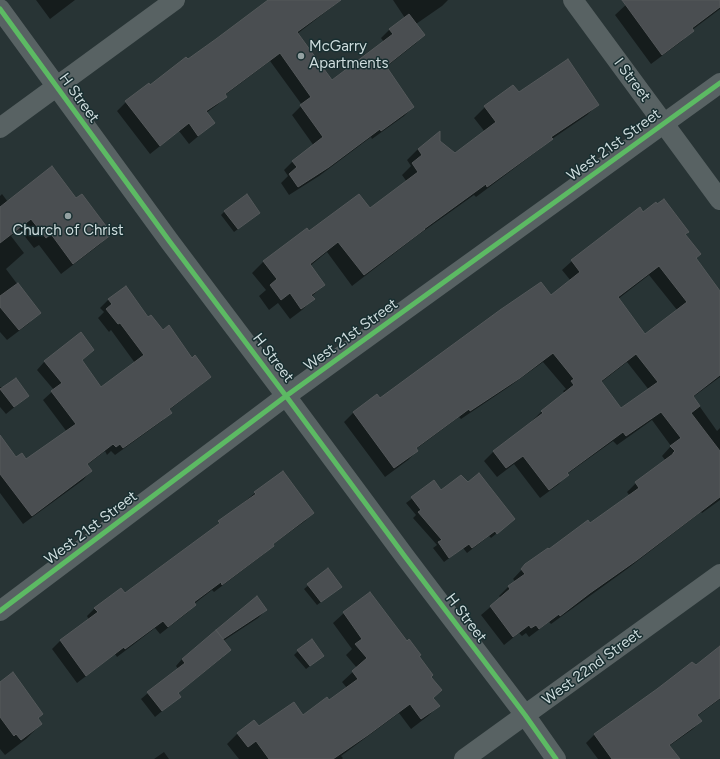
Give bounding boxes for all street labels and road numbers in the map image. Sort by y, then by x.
street label: I Street [610,55,654,105]
street label: H Street [55,70,103,126]
street label: West 21st Street [564,105,664,185]
street label: West 21st Street [301,295,401,375]
street label: H Street [249,330,297,386]
street label: West 21st Street [41,487,141,569]
street label: H Street [442,590,490,646]
street label: West 22nd Street [539,625,645,709]

